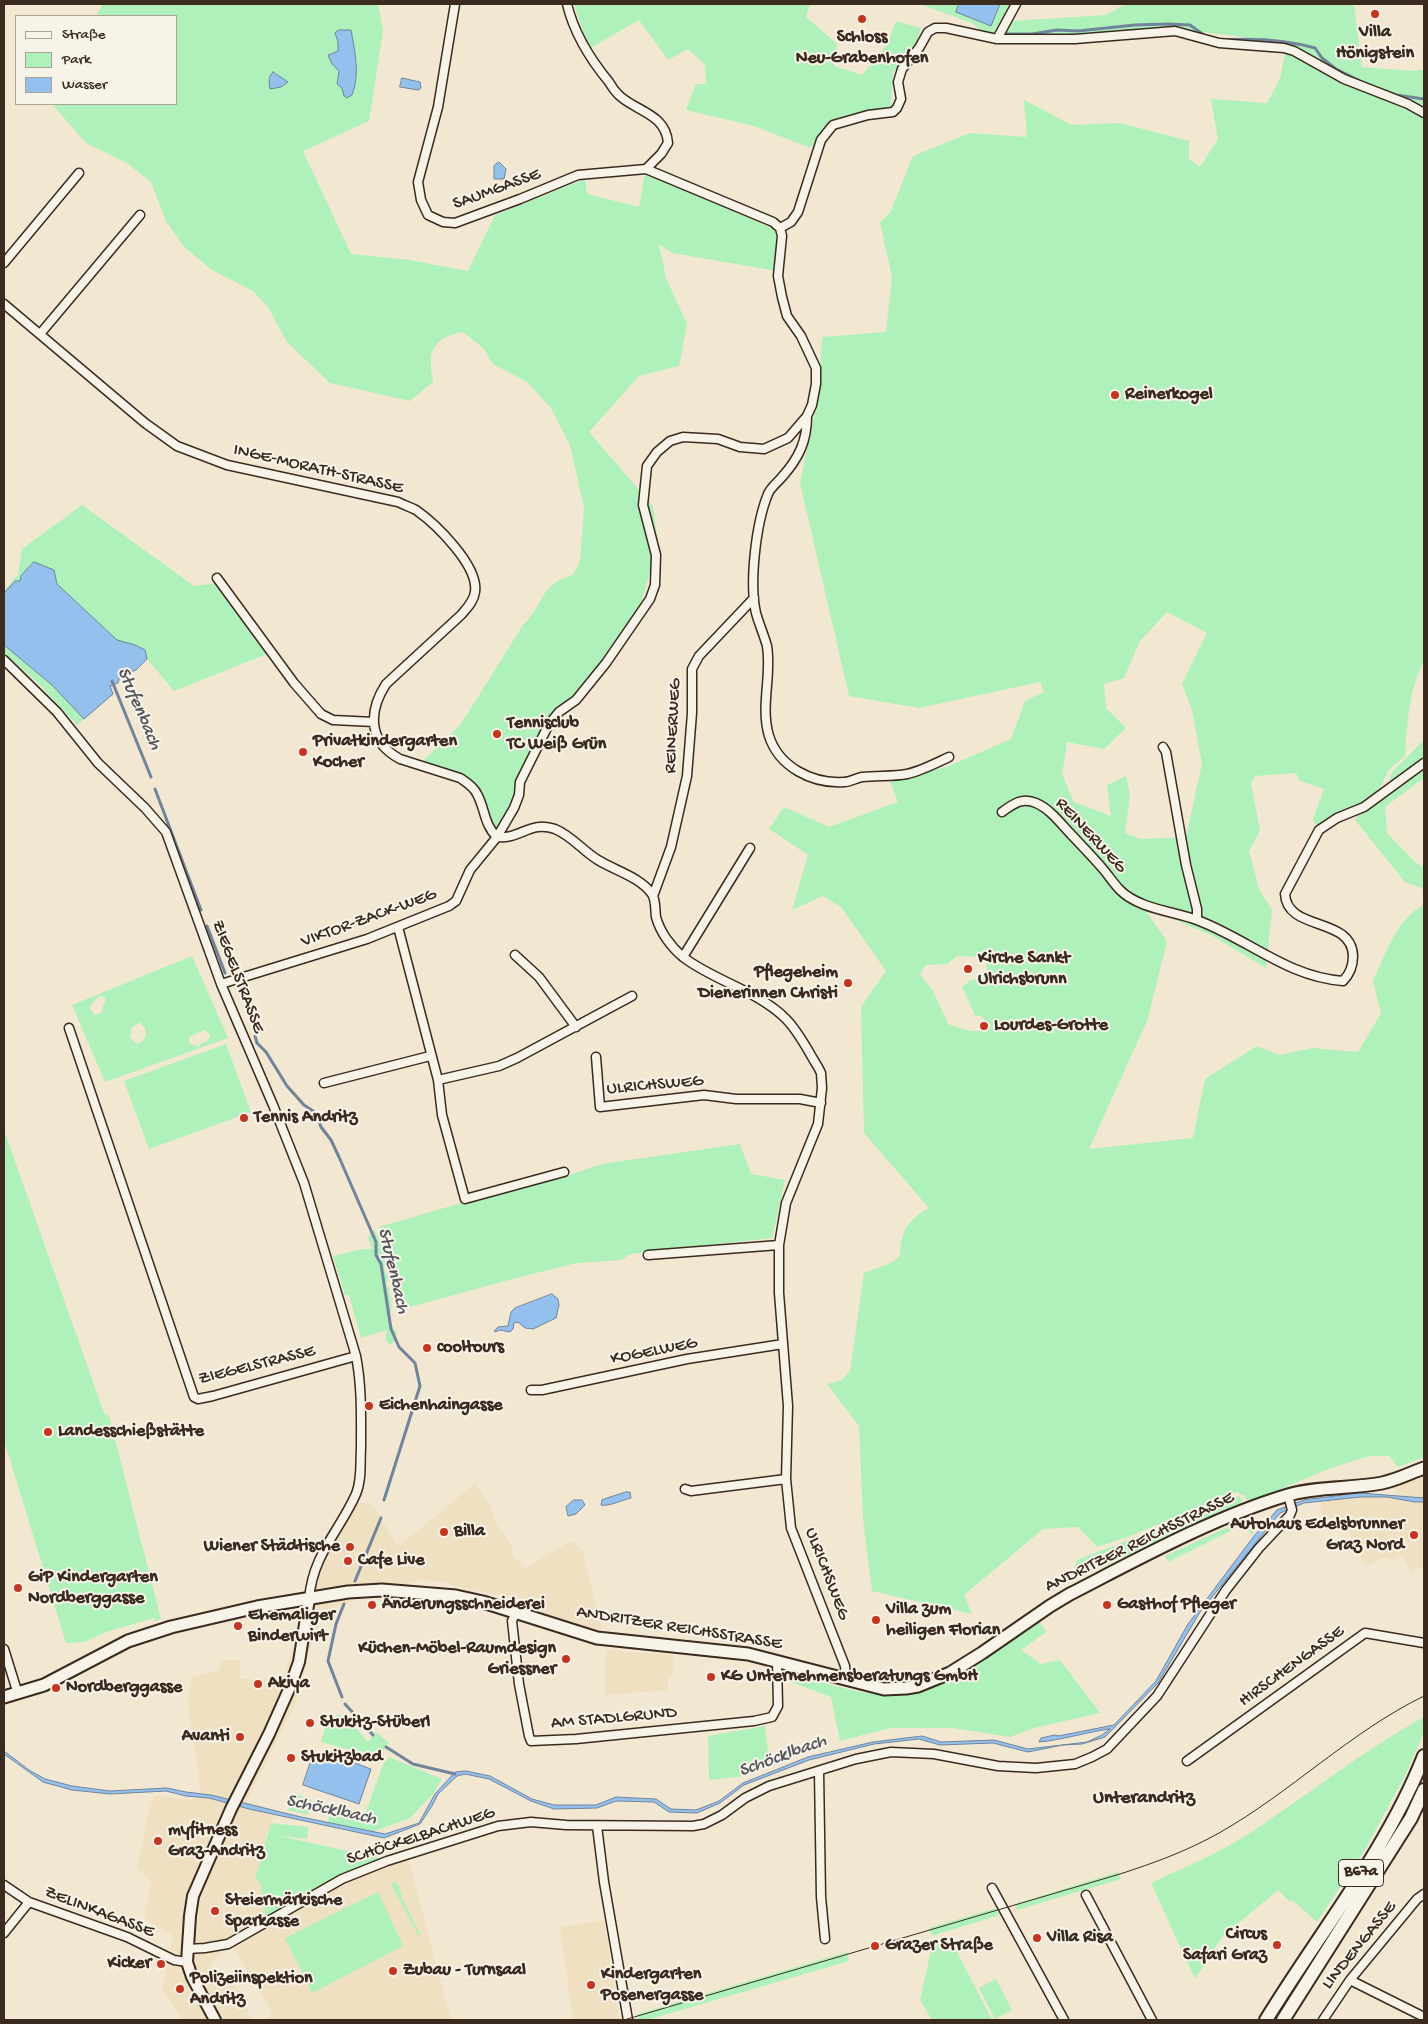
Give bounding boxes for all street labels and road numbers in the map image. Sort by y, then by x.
street label: SAUMGASSE [450,164,544,216]
street label: INGE-MORATH-STRASSE [231,440,405,500]
street label: REINERWEG [661,678,687,774]
street label: REINERWEG [1050,794,1130,878]
street label: VIKTOR-ZACK-WEG [298,884,440,954]
street label: ZIEGELSTRASSE [205,917,269,1037]
street label: ULRICHSWEG [606,1071,704,1101]
street label: KOGELWEG [609,1333,699,1371]
street label: ZIEGELSTRASSE [196,1341,318,1391]
street label: ANDRITZER REICHSSTRASSE [1042,1488,1238,1598]
street label: ULRICHSWEG [799,1525,853,1623]
street label: ANDRITZER REICHSSTRASSE [575,1602,783,1656]
street label: HIRSCHENGASSE [1235,1621,1349,1713]
street label: AM STADLGRUND [550,1703,678,1735]
street label: SCHÖCKELBACHWEG [344,1803,498,1871]
road number: B67a [1338,1860,1384,1886]
street label: ZELINKAGASSE [41,1882,157,1944]
street label: LINDENGASSE [1318,1898,1402,1994]

